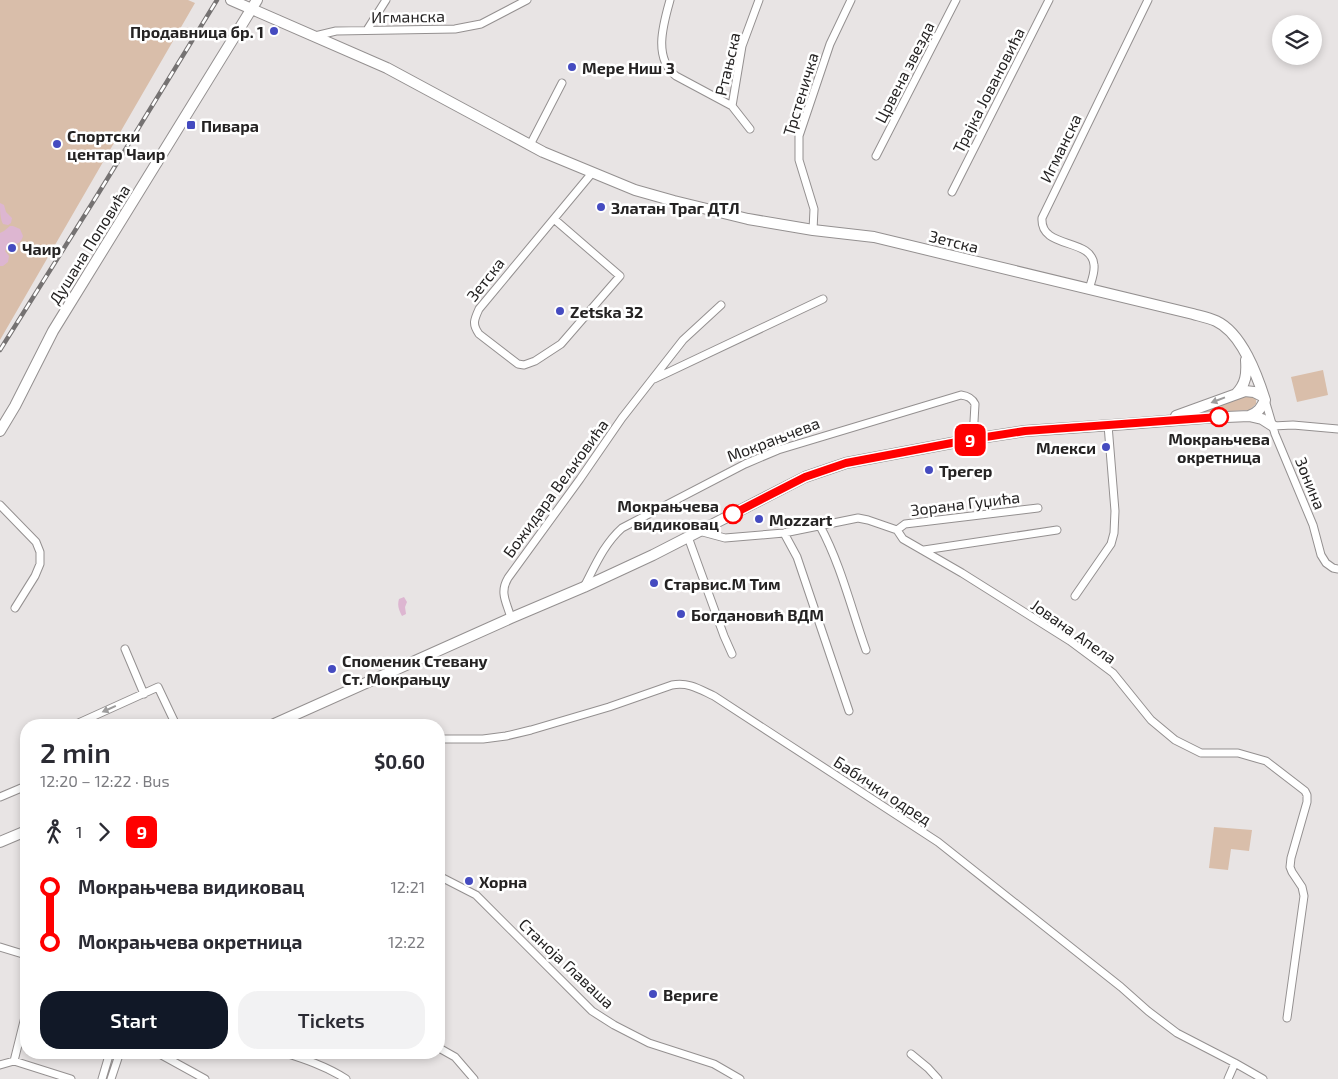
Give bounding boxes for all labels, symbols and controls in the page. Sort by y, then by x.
street label: Игманска [371,6,445,26]
map controls [1272,15,1322,65]
button: layers [1272,15,1322,65]
street label: Црвена звезда [870,18,938,126]
place label: Продавница бр. 1 [130,22,264,41]
street label: Трајка Јовановића [948,24,1029,156]
marker: Продавница бр. 1 [268,25,280,37]
street label: Ртањска [711,31,743,97]
street label: Трстеничка [778,50,822,138]
place label: Мере Ниш 3 [582,58,675,77]
marker: Мере Ниш 3 [566,61,578,73]
street label: Игманска [1035,111,1085,185]
place label: Пивара [201,116,259,135]
marker: Пивара [185,119,197,131]
place label: Спортски центар Чаир [67,126,165,163]
marker: Спортски центар Чаир [51,138,63,150]
street label: Душана Поповића [45,181,134,308]
place label: Златан Траг ДТЛ [611,198,740,217]
marker: Златан Траг ДТЛ [595,201,607,213]
street label: Зетска [927,226,981,256]
place label: Чаир [22,239,61,258]
marker: Чаир [6,242,18,254]
street label: Зетска [462,253,508,305]
place label: Zetska 32 [570,302,643,321]
marker: Zetska 32 [554,305,566,317]
one-way arrow [1210,396,1225,404]
marker: Мокрањчева окретница [1209,407,1229,427]
street label: Мокрањчева [724,413,822,465]
street label: Божидара Вељковића [498,415,612,561]
line badge: 9 [954,424,986,456]
text: 9 [965,429,975,451]
place label: Мокрањчева окретница [1168,429,1270,466]
place label: Млекси [1036,438,1096,457]
marker: Млекси [1100,441,1112,453]
street label: Зонина [1292,454,1330,512]
place label: Трегер [939,461,992,480]
marker: Трегер [923,464,935,476]
street label: Зорана Гуџића [909,487,1021,520]
place label: Мокрањчева видиковац [617,496,719,533]
marker: Мокрањчева видиковац [723,504,743,524]
place label: Mozzart [769,510,833,529]
marker: Mozzart [753,513,765,525]
place label: Старвис.М Тим [664,574,780,593]
marker: Старвис.М Тим [648,577,660,589]
street label: Јована Апела [1028,595,1120,667]
place label: Богдановић ВДМ [691,605,824,624]
marker: Богдановић ВДМ [675,608,687,620]
place label: Споменик Стевану Ст. Мокрањцу [342,651,488,688]
marker: Споменик Стевану Ст. Мокрањцу [326,663,338,675]
one-way arrow [102,706,116,714]
text: 2 min [40,735,111,769]
text: $0.60 [374,750,425,773]
street label: Бабички одред [831,751,935,829]
text: 12:20 – 12:22 · Bus [40,771,170,790]
icon: walk [40,818,68,846]
icon: forward [90,818,118,846]
text: 9 [136,821,147,843]
text: 1 [76,822,82,841]
place label: Хорна [479,872,527,891]
text: Мокрањчева видиковац [78,875,304,898]
marker: Хорна [463,875,475,887]
text: 12:21 [391,877,425,896]
street label: Станоја Главаша [515,914,618,1013]
text: Мокрањчева окретница [78,930,302,953]
text: 12:22 [388,932,425,951]
place label: Вериге [663,985,718,1004]
marker: Вериге [647,988,659,1000]
button: Start [40,991,228,1049]
button: Tickets [238,991,425,1049]

